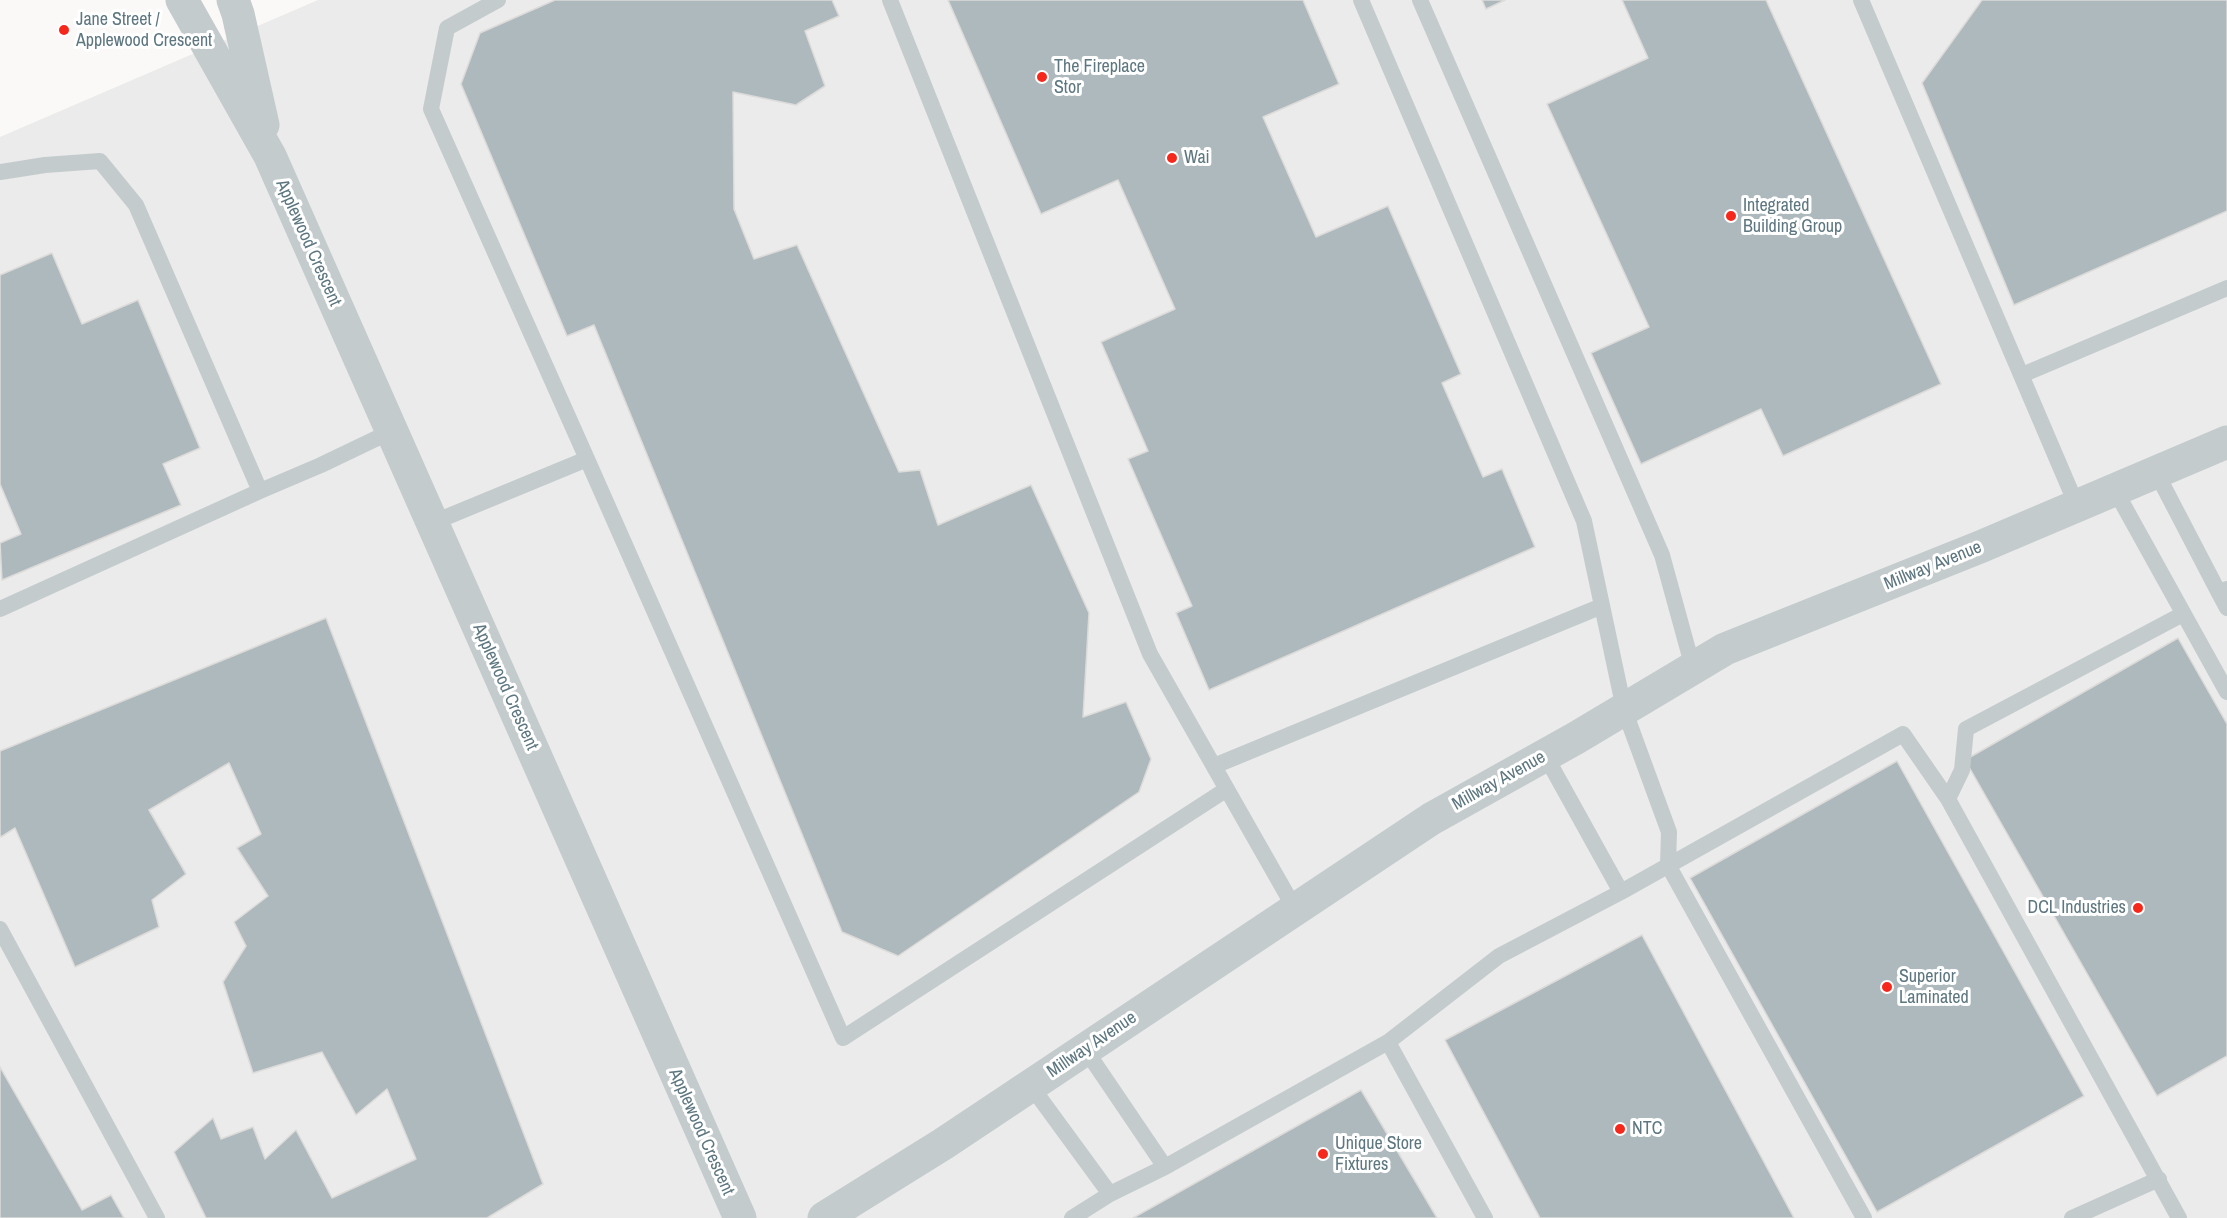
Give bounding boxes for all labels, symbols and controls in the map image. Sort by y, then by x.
place label: Jane Street / Applewood Crescent [76,9,212,52]
marker: Jane Street / Applewood Crescent [57,23,71,37]
place label: The Fireplace Stor [1054,56,1145,98]
marker: The Fireplace Stor [1035,70,1049,84]
place label: Wai [1184,147,1210,169]
marker: Wai [1165,151,1179,165]
street label: Applewood Crescent [270,176,346,310]
place label: Integrated Building Group [1743,195,1842,238]
marker: Integrated Building Group [1724,209,1738,223]
street label: Millway Avenue [1881,537,1985,595]
street label: Applewood Crescent [467,620,543,754]
street label: Millway Avenue [1449,747,1549,815]
place label: DCL Industries [2028,897,2126,919]
marker: DCL Industries [2131,901,2145,915]
place label: Superior Laminated [1899,966,1969,1008]
marker: Superior Laminated [1880,980,1894,994]
street label: Millway Avenue [1043,1007,1141,1083]
street label: Applewood Crescent [663,1065,739,1199]
place label: NTC [1632,1118,1662,1140]
marker: NTC [1613,1122,1627,1136]
place label: Unique Store Fixtures [1335,1133,1422,1176]
marker: Unique Store Fixtures [1316,1147,1330,1161]

